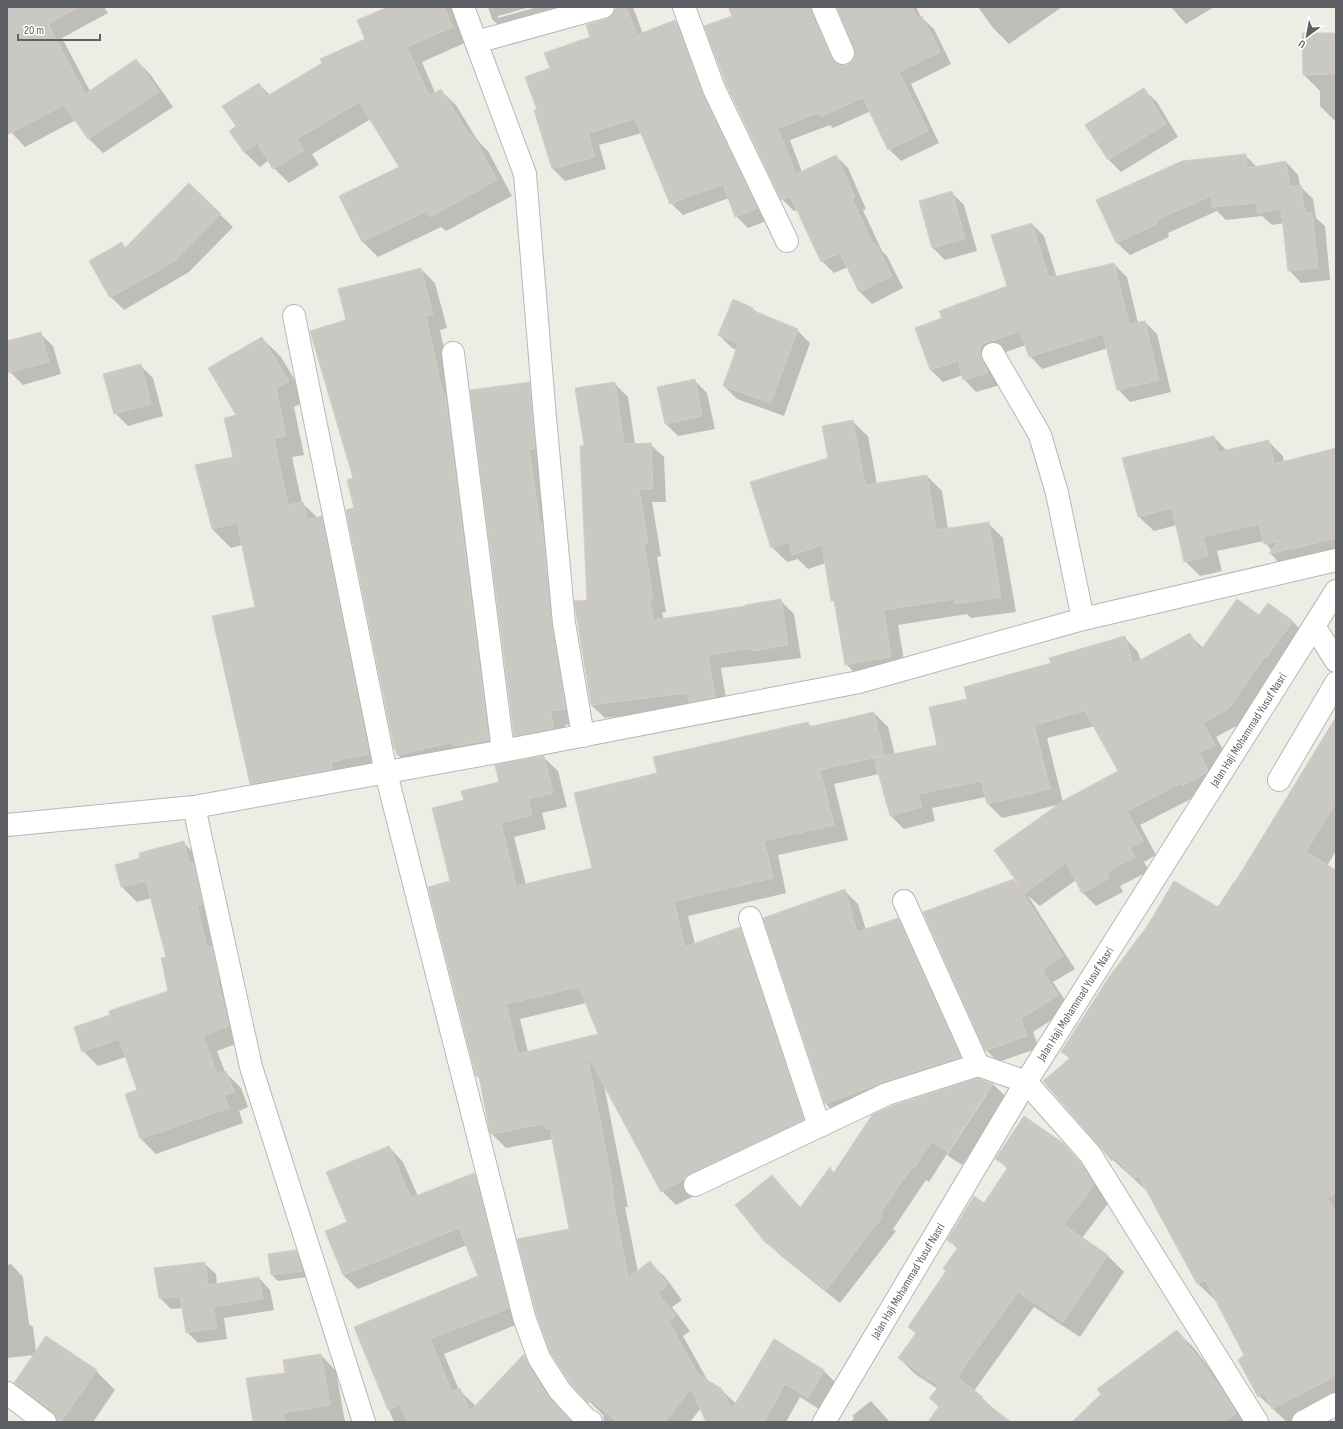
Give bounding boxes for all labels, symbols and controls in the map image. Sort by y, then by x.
scale bar [18,16,100,42]
north arrow [1287,16,1327,56]
text: 20 m [24,23,44,38]
text: U [1296,37,1308,51]
street label: Jalan Haji Mohammad Yusuf Nasri [1206,670,1290,790]
street label: Jalan Haji Mohammad Yusuf Nasri [1033,944,1117,1064]
street label: Jalan Haji Mohammad Yusuf Nasri [867,1220,948,1342]

